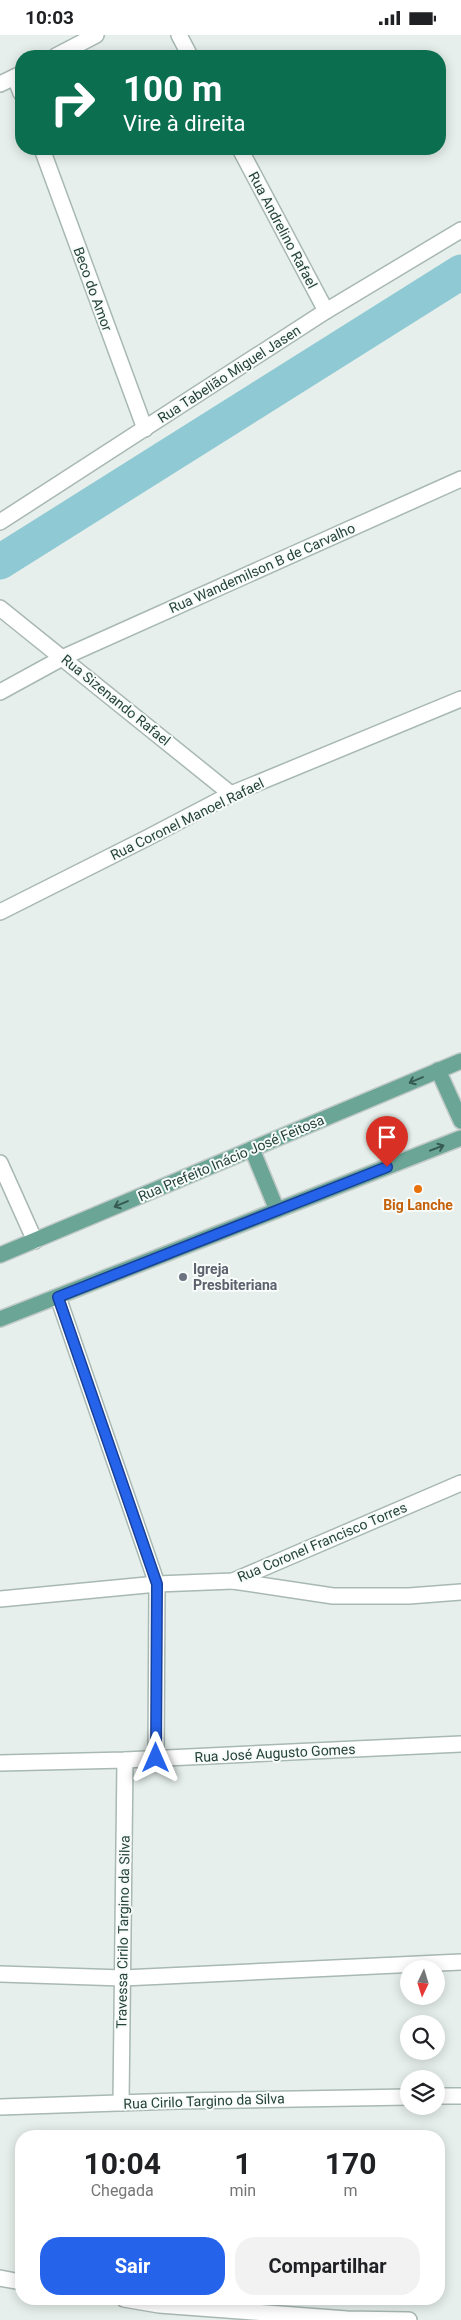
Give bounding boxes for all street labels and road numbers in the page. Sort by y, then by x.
street label: Rua Andrelino Rafael [245,169,321,291]
street label: Beco do Amor [70,245,116,334]
street label: Rua Tabelião Miguel Jasen [155,322,303,426]
street label: Rua Wandemilson B de Carvalho [167,520,357,616]
street label: Rua Sizenando Rafael [58,651,174,749]
street label: Rua Coronel Manoel Rafael [108,775,266,863]
street label: Rua Prefeito Inácio José Feitosa [136,1111,326,1205]
street label: Rua Coronel Francisco Torres [235,1499,409,1585]
street label: Rua José Augusto Gomes [194,1741,356,1765]
street label: Travessa Cirilo Targino da Silva [113,1835,133,2029]
street label: Rua Cirilo Targino da Silva [123,2090,285,2112]

